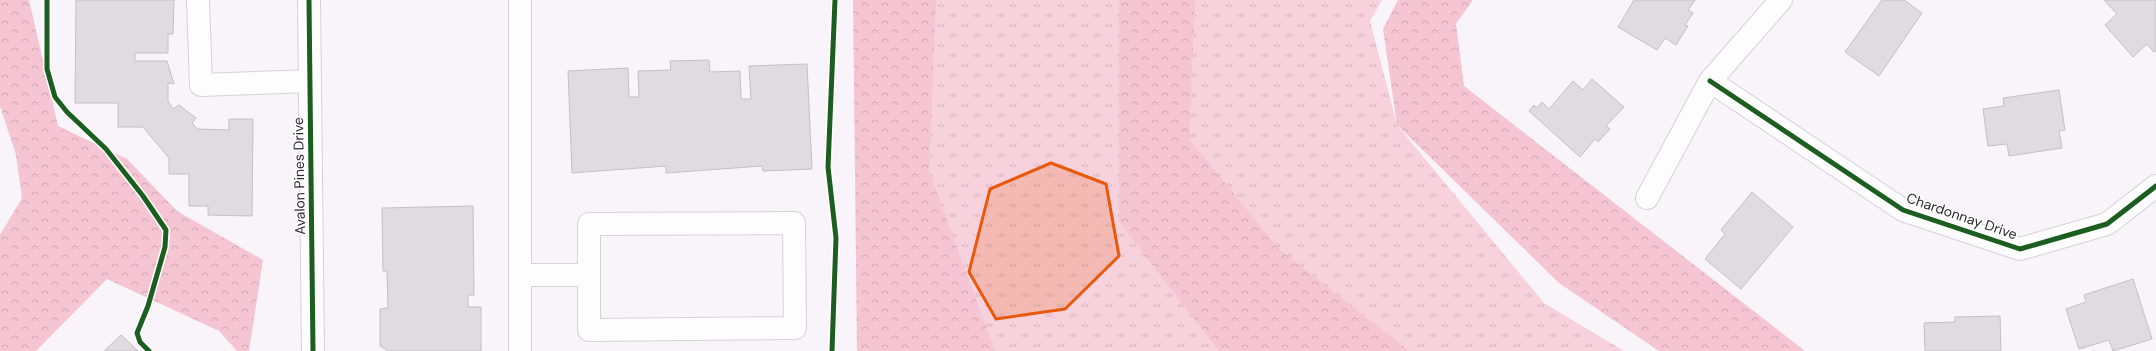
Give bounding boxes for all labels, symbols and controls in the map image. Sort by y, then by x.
street label: Avalon Pines Drive [289,117,309,235]
street label: Chardonnay Drive [1904,189,2020,243]

